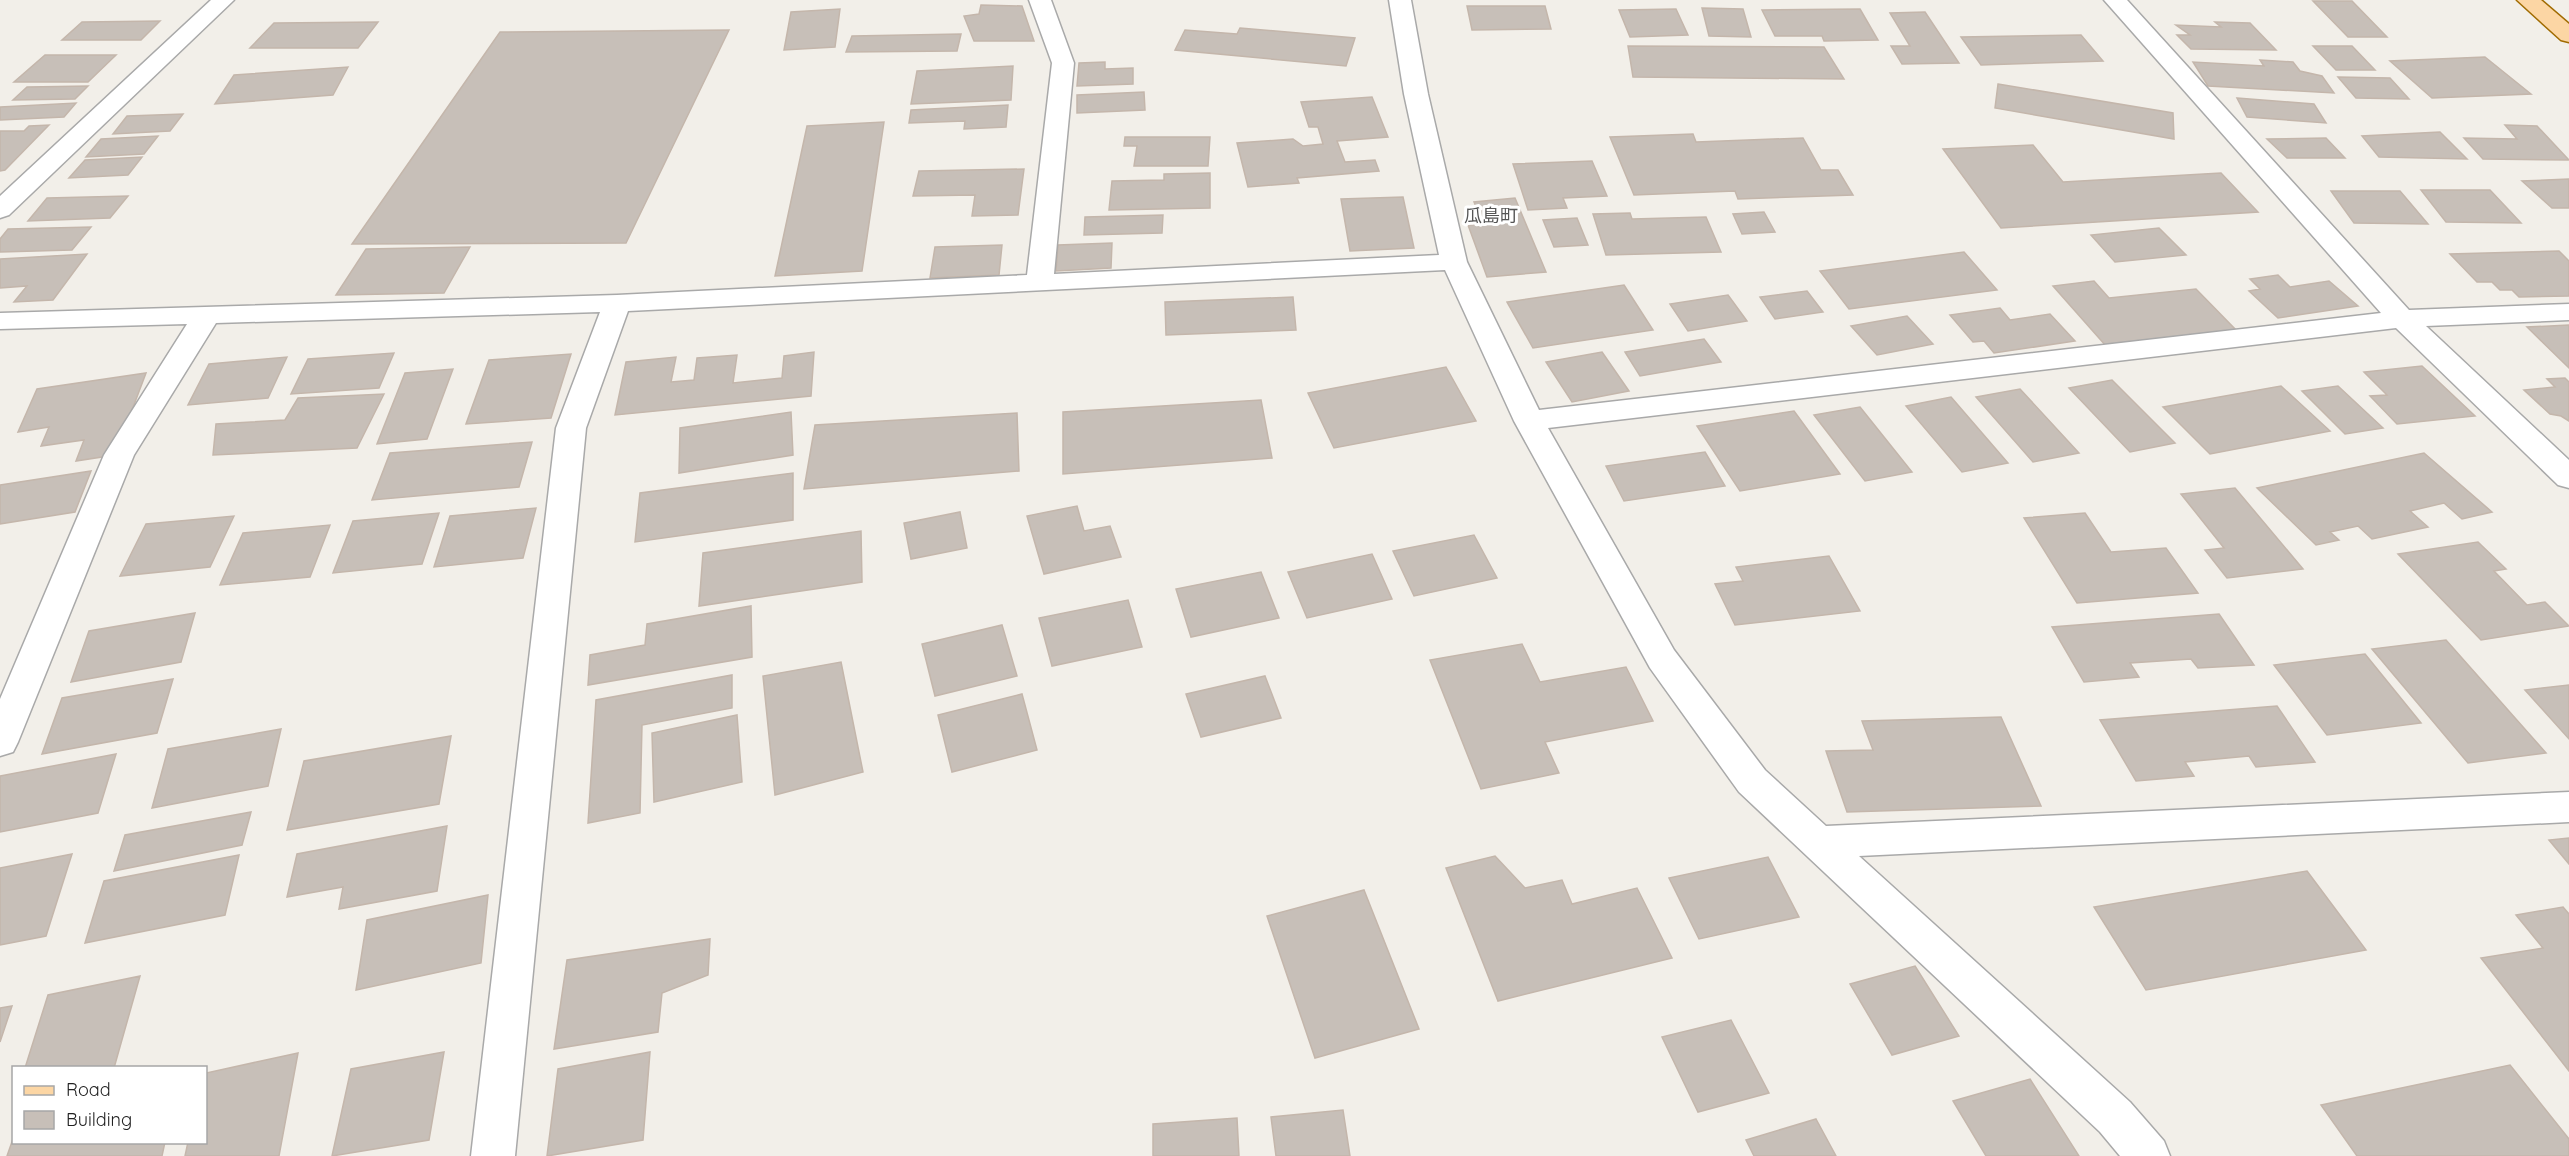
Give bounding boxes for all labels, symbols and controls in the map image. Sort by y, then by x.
district label: 瓜島町 [1464,204,1518,227]
legend [12,1066,207,1144]
text: Road [66,1078,111,1101]
text: Building [66,1108,132,1131]

